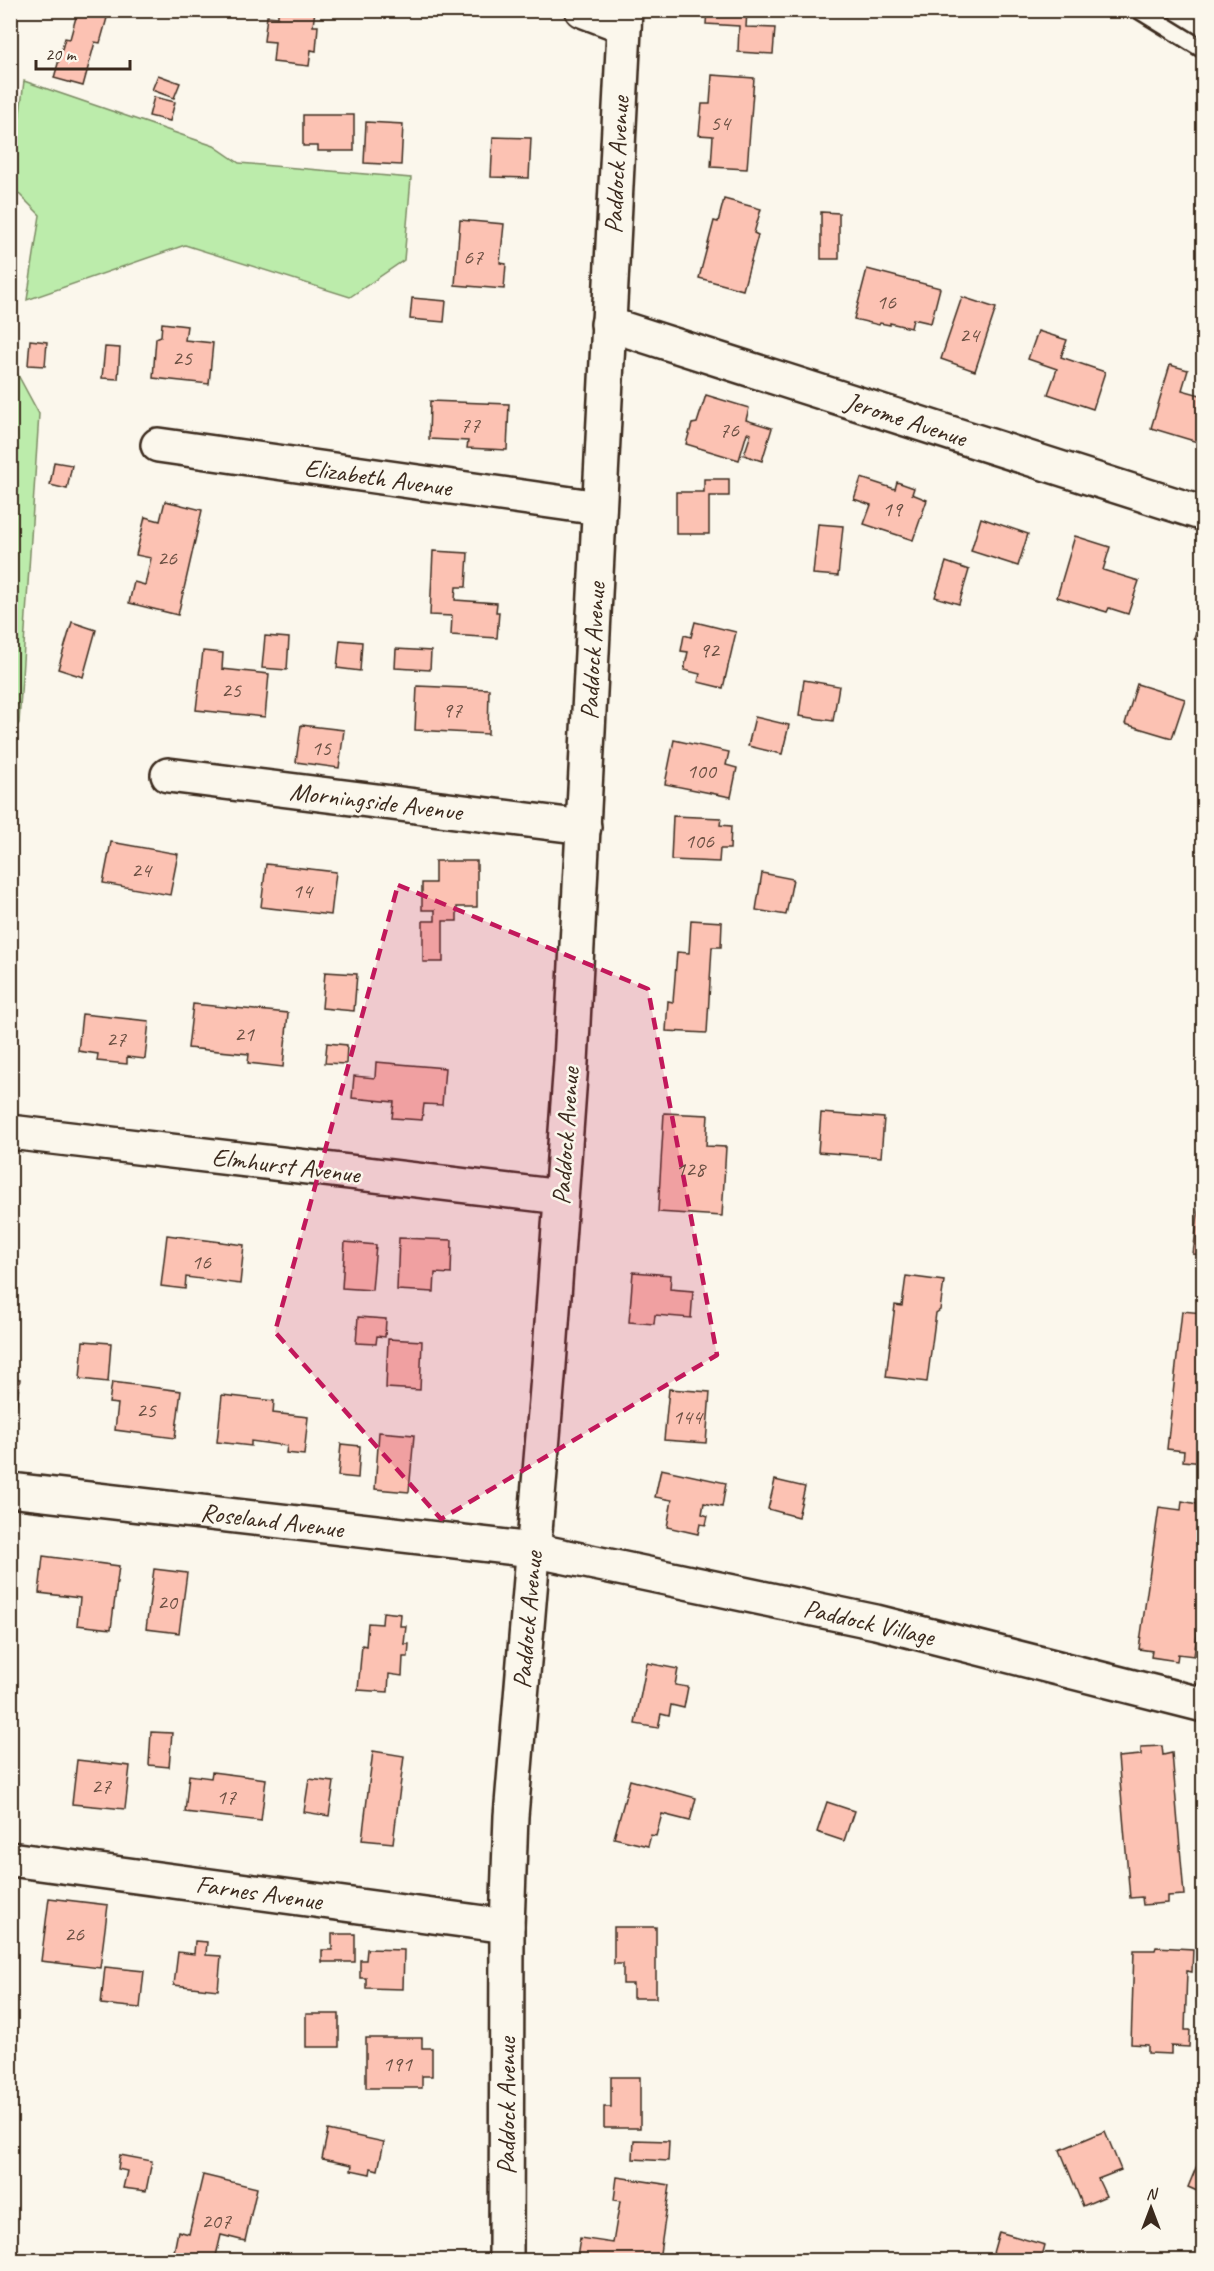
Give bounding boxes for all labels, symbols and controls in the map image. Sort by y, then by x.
scale bar [36,33,130,71]
text: 20 m [45,43,78,65]
street label: Paddock Avenue [596,94,637,234]
house number: 54 [710,109,732,137]
house number: 67 [463,243,484,271]
house number: 16 [876,288,897,316]
house number: 24 [959,321,981,349]
house number: 25 [172,344,193,372]
street label: Jerome Avenue [839,384,972,455]
house number: 77 [460,411,481,439]
house number: 76 [719,416,740,444]
street label: Elizabeth Avenue [302,451,455,504]
house number: 19 [882,495,904,523]
house number: 26 [157,544,178,572]
street label: Paddock Avenue [572,580,613,720]
house number: 92 [699,636,721,664]
house number: 25 [221,676,242,704]
house number: 97 [442,696,463,724]
house number: 15 [311,734,332,762]
house number: 100 [686,757,718,785]
street label: Morningside Avenue [288,775,466,829]
house number: 106 [684,827,715,855]
house number: 24 [131,856,153,884]
house number: 14 [292,877,314,905]
house number: 21 [234,1020,255,1048]
house number: 27 [106,1025,127,1053]
street label: Paddock Avenue [544,1065,587,1206]
street label: Elmhurst Avenue [210,1140,363,1191]
house number: 128 [675,1155,707,1183]
house number: 16 [191,1248,212,1276]
house number: 25 [136,1396,157,1424]
house number: 144 [672,1403,704,1431]
street label: Roseland Avenue [199,1495,347,1546]
street label: Paddock Avenue [505,1549,550,1690]
house number: 20 [157,1588,179,1616]
street label: Paddock Village [800,1591,939,1654]
house number: 27 [91,1772,112,1800]
house number: 17 [216,1783,237,1811]
street label: Farnes Avenue [194,1867,326,1918]
house number: 26 [64,1920,85,1948]
street label: Paddock Avenue [490,2036,523,2175]
house number: 191 [382,2050,413,2078]
north arrow [1121,2178,1181,2238]
text: N [1146,2184,1159,2204]
house number: 207 [201,2207,232,2235]

